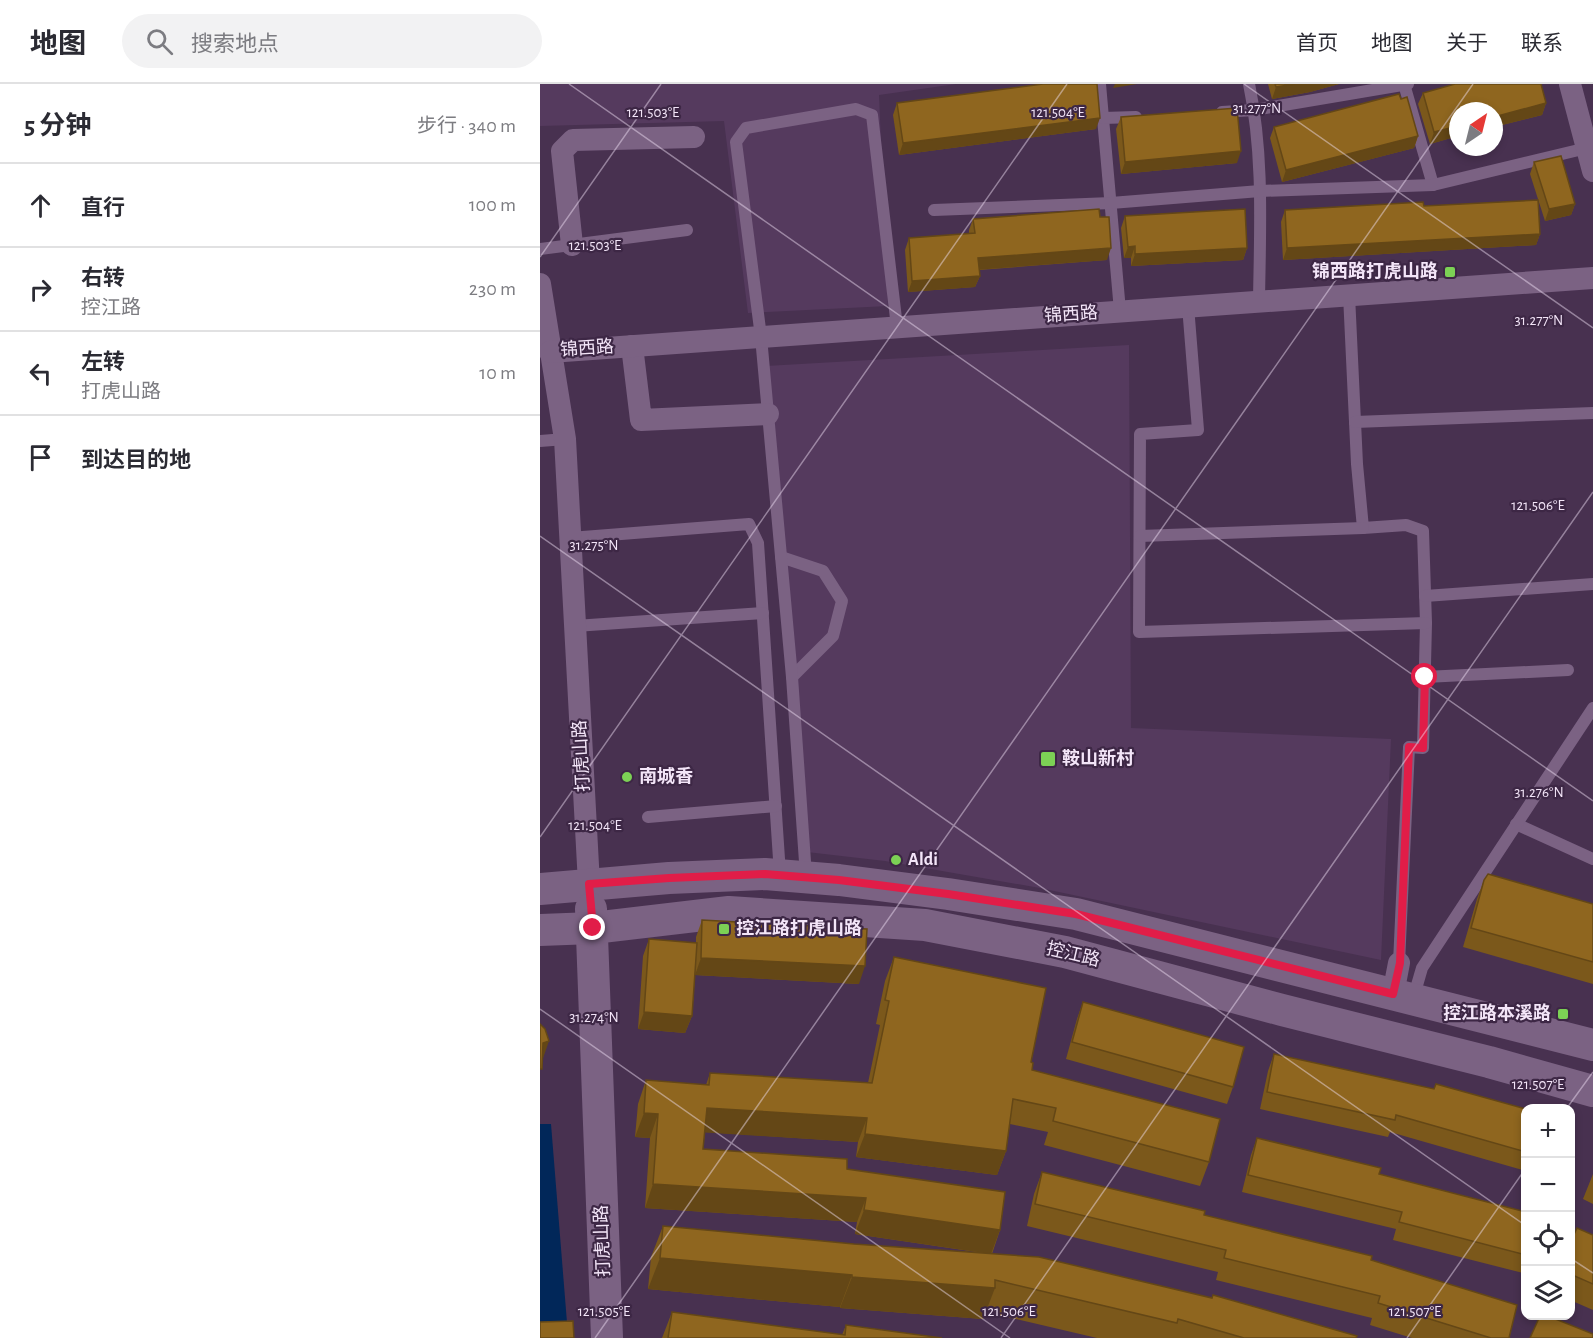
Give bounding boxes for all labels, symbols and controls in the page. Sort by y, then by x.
search box [122,14,542,68]
icon: search [143,25,176,58]
text: 地图 [30,31,86,59]
text: 搜索地点 [191,33,279,55]
text: 首页 [1296,33,1338,54]
text: 地图 [1371,33,1413,54]
text: 关于 [1446,33,1488,54]
text: 联系 [1521,33,1563,54]
text: 31.277°N [1233,101,1281,116]
north arrow [1449,102,1503,156]
text: 121.503°E [627,105,679,120]
text: 121.504°E [1031,105,1085,120]
text: 5 分钟 [24,113,91,139]
text: 步行 · 340 m [417,116,516,136]
icon: ahead [24,189,57,222]
text: 100 m [469,195,516,215]
text: 直行 [81,197,125,219]
text: 121.503°E [569,238,621,253]
place label: 锦西路打虎山路 [1312,261,1438,281]
marker: 锦西路打虎山路 [1443,265,1457,279]
text: 右转 [81,267,125,289]
icon: right [24,273,57,306]
text: 230 m [469,279,516,299]
text: 控江路 [81,298,141,318]
street label: 锦西路 [1043,302,1099,326]
text: 31.277°N [1515,313,1563,328]
street label: 锦西路 [559,336,615,360]
text: 左转 [81,351,125,373]
icon: left [24,357,57,390]
text: 10 m [479,363,516,383]
text: 打虎山路 [81,382,161,402]
icon: arrive [24,441,57,474]
text: 到达目的地 [81,449,191,471]
text: 121.506°E [1511,498,1565,513]
text: 31.275°N [570,538,618,553]
route start [1411,663,1437,689]
street label: 打虎山路 [569,720,593,793]
place label: 鞍山新村 [1062,748,1134,768]
marker: 鞍山新村 [1039,750,1057,768]
place label: 南城香 [639,766,693,786]
marker: 南城香 [620,770,634,784]
text: 31.276°N [1514,785,1564,800]
text: 121.504°E [568,818,622,833]
place label: Aldi [908,851,938,869]
marker: Aldi [889,853,903,867]
route end [579,914,605,940]
place label: 控江路打虎山路 [736,918,862,938]
marker: 控江路打虎山路 [717,922,731,936]
street label: 控江路 [1045,938,1102,970]
place label: 控江路本溪路 [1443,1003,1551,1023]
marker: 控江路本溪路 [1556,1007,1570,1021]
text: 31.274°N [569,1010,619,1025]
text: 121.507°E [1512,1077,1564,1092]
map controls [1521,1104,1575,1320]
button: + [1521,1104,1575,1158]
button: − [1521,1158,1575,1212]
street label: 打虎山路 [591,1205,613,1277]
button: locate [1521,1212,1575,1266]
button: layers [1521,1266,1575,1320]
text: 121.505°E [578,1304,630,1319]
text: 121.506°E [982,1304,1036,1319]
text: 121.507°E [1389,1304,1441,1319]

